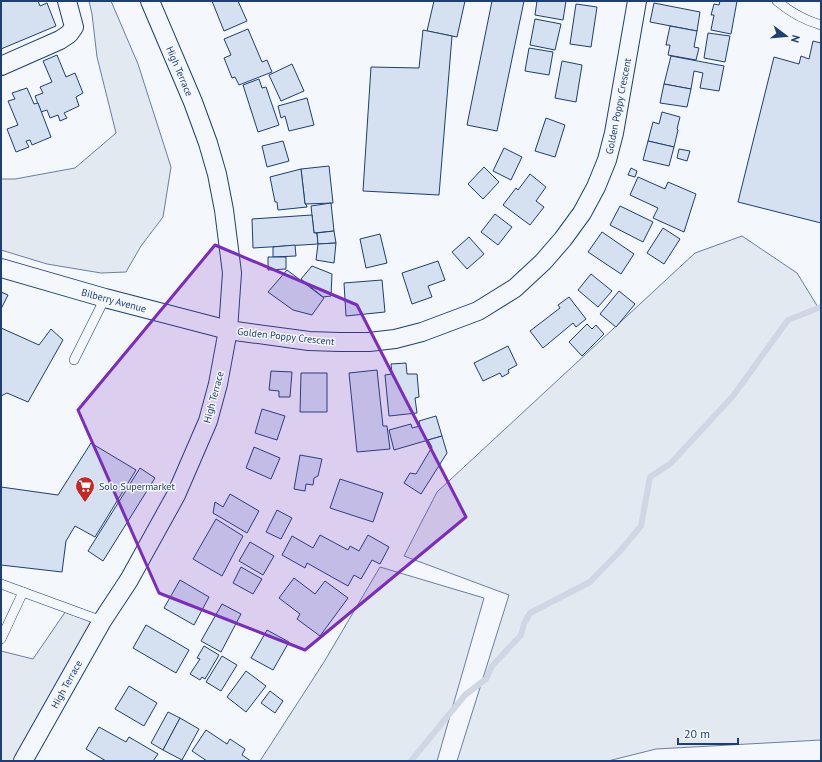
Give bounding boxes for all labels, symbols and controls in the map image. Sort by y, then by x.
north arrow [766,16,806,56]
text: N [788,33,803,44]
street label: High Terrace [163,44,196,98]
street label: Golden Poppy Crescent [603,56,634,155]
street label: Bilberry Avenue [80,286,148,315]
street label: Golden Poppy Crescent [237,325,336,348]
street label: High Terrace [200,370,227,424]
supermarket icon: Solo Supermarket [74,475,96,503]
place label: Solo Supermarket [99,480,175,493]
street label: High Terrace [48,658,85,711]
scale bar [678,720,738,746]
text: 20 m [684,726,710,741]

